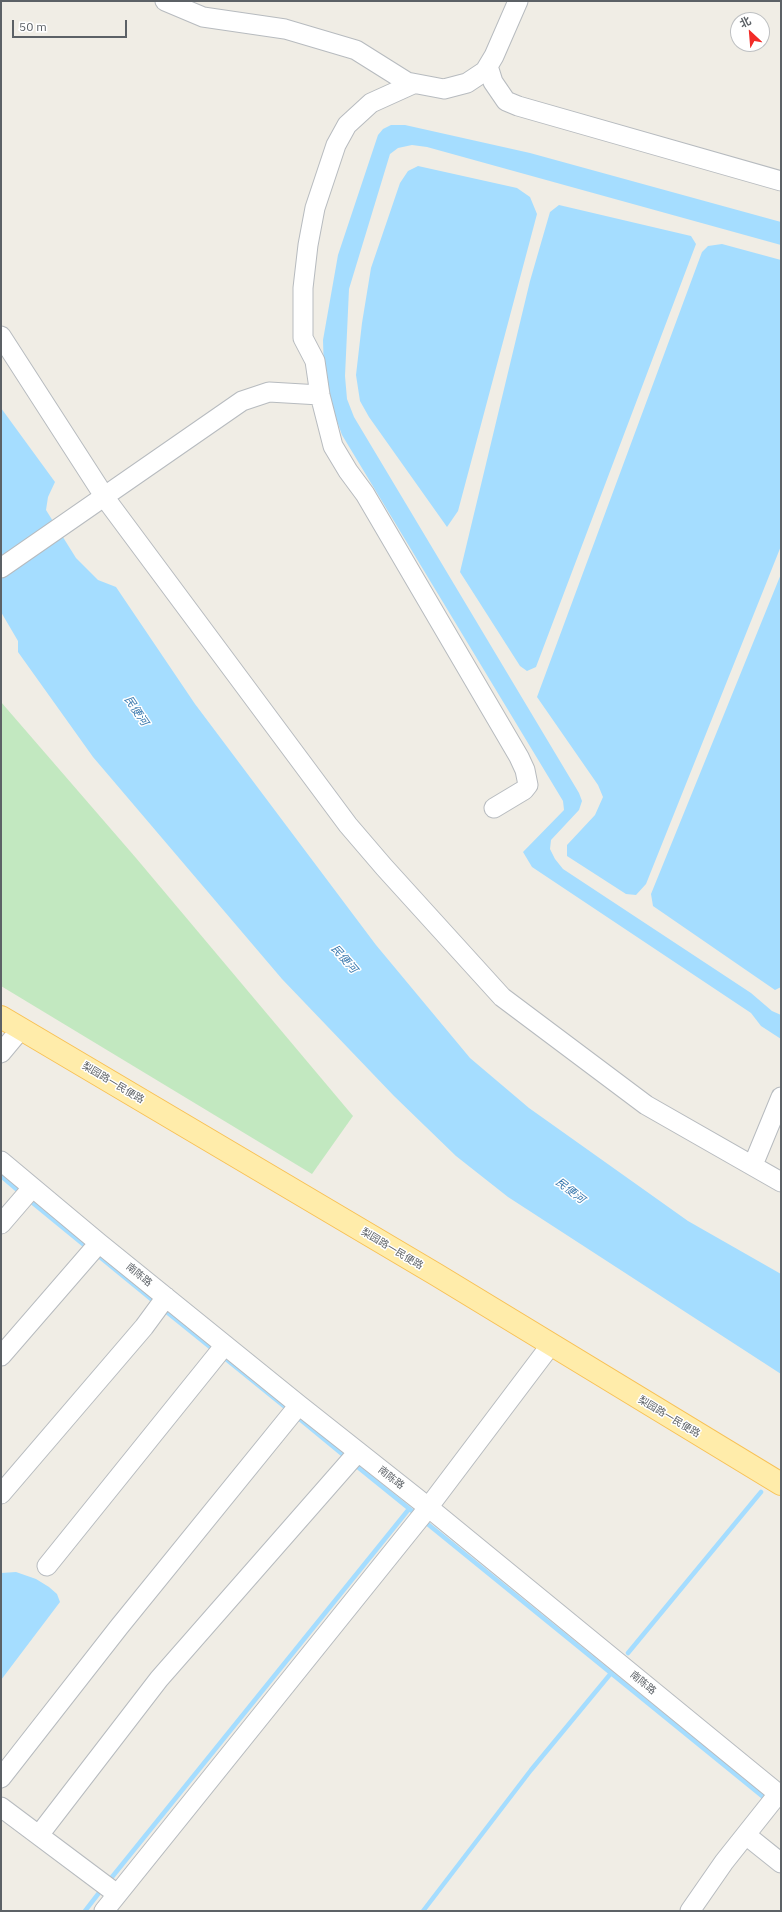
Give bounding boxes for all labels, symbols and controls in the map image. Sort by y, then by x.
scale bar [14,12,129,38]
north arrow [730,12,770,52]
text: 北 [737,13,753,31]
text: 50 m [19,19,47,34]
water label: 民便河 [121,694,151,728]
water label: 民便河 [328,942,360,976]
street label: 梨园路一民便路 [80,1060,146,1106]
water label: 民便河 [553,1176,587,1206]
street label: 梨园路一民便路 [359,1226,425,1272]
street label: 南陈路 [124,1261,154,1289]
street label: 梨园路一民便路 [636,1394,702,1440]
street label: 南陈路 [375,1464,407,1492]
street label: 南陈路 [628,1669,658,1697]

